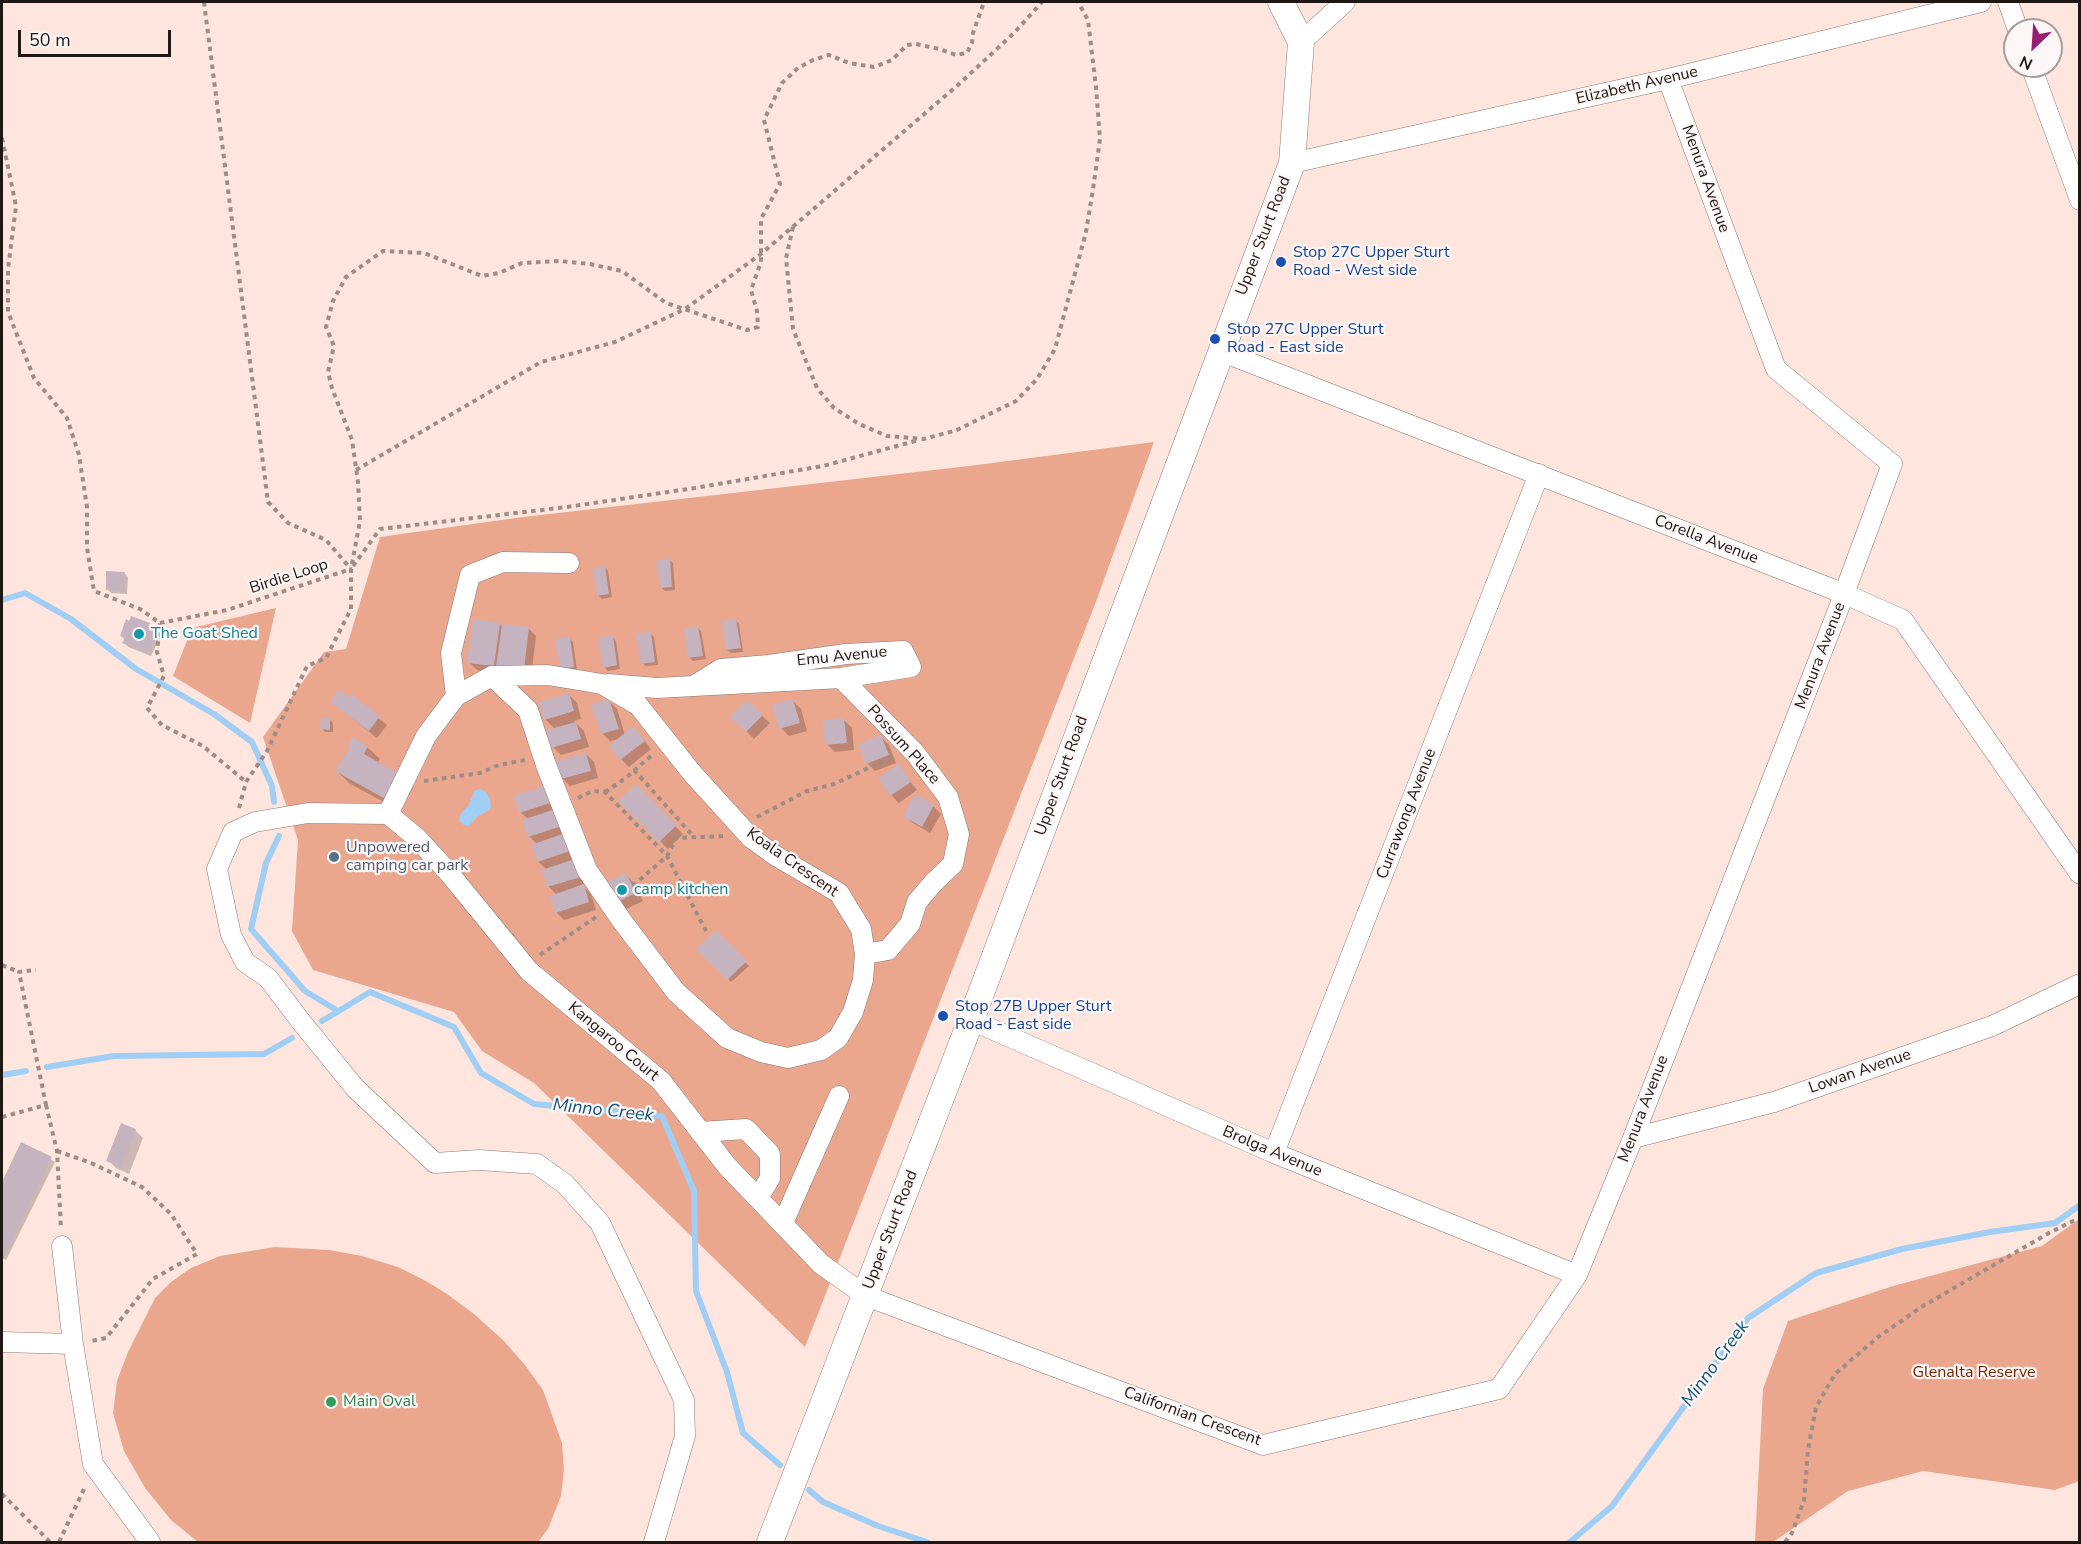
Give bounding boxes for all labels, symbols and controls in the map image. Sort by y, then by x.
scale bar [21,18,174,56]
north arrow [2003,18,2063,78]
text: 50 m [29,28,71,52]
text: N [2016,50,2036,75]
street label: Elizabeth Avenue [1574,63,1700,109]
street label: Menura Avenue [1677,123,1733,235]
street label: Upper Sturt Road [1232,174,1296,298]
place label: Stop 27C Upper Sturt Road - West side [1293,243,1450,281]
marker: Stop 27C Upper Sturt Road - West side [1274,255,1288,269]
place label: Stop 27C Upper Sturt Road - East side [1227,320,1384,358]
marker: Stop 27C Upper Sturt Road - East side [1208,332,1222,346]
street label: Corella Avenue [1651,511,1761,569]
street label: Birdie Loop [247,555,331,599]
street label: Menura Avenue [1792,600,1850,712]
place label: The Goat Shed [151,624,258,644]
marker: The Goat Shed [132,627,146,641]
street label: Emu Avenue [796,643,888,671]
street label: Possum Place [862,701,944,789]
street label: Upper Sturt Road [1031,713,1093,839]
street label: Currawong Avenue [1373,746,1441,882]
street label: Koala Crescent [742,824,842,902]
place label: Unpowered camping car park [346,838,468,876]
marker: Unpowered camping car park [327,850,341,864]
place label: camp kitchen [634,880,728,900]
marker: camp kitchen [615,883,629,897]
place label: Stop 27B Upper Sturt Road - East side [955,997,1112,1035]
street label: Kangaroo Court [564,998,662,1086]
marker: Stop 27B Upper Sturt Road - East side [936,1009,950,1023]
street label: Lowan Avenue [1806,1046,1914,1098]
street label: Menura Avenue [1615,1053,1673,1165]
water label: Minno Creek [552,1095,654,1127]
street label: Brolga Avenue [1219,1122,1325,1182]
street label: Upper Sturt Road [859,1168,923,1292]
water label: Minno Creek [1678,1317,1754,1411]
park label: Glenalta Reserve [1912,1363,2036,1383]
street label: Californian Crescent [1121,1383,1263,1451]
place label: Main Oval [343,1392,416,1412]
marker: Main Oval [324,1395,338,1409]

